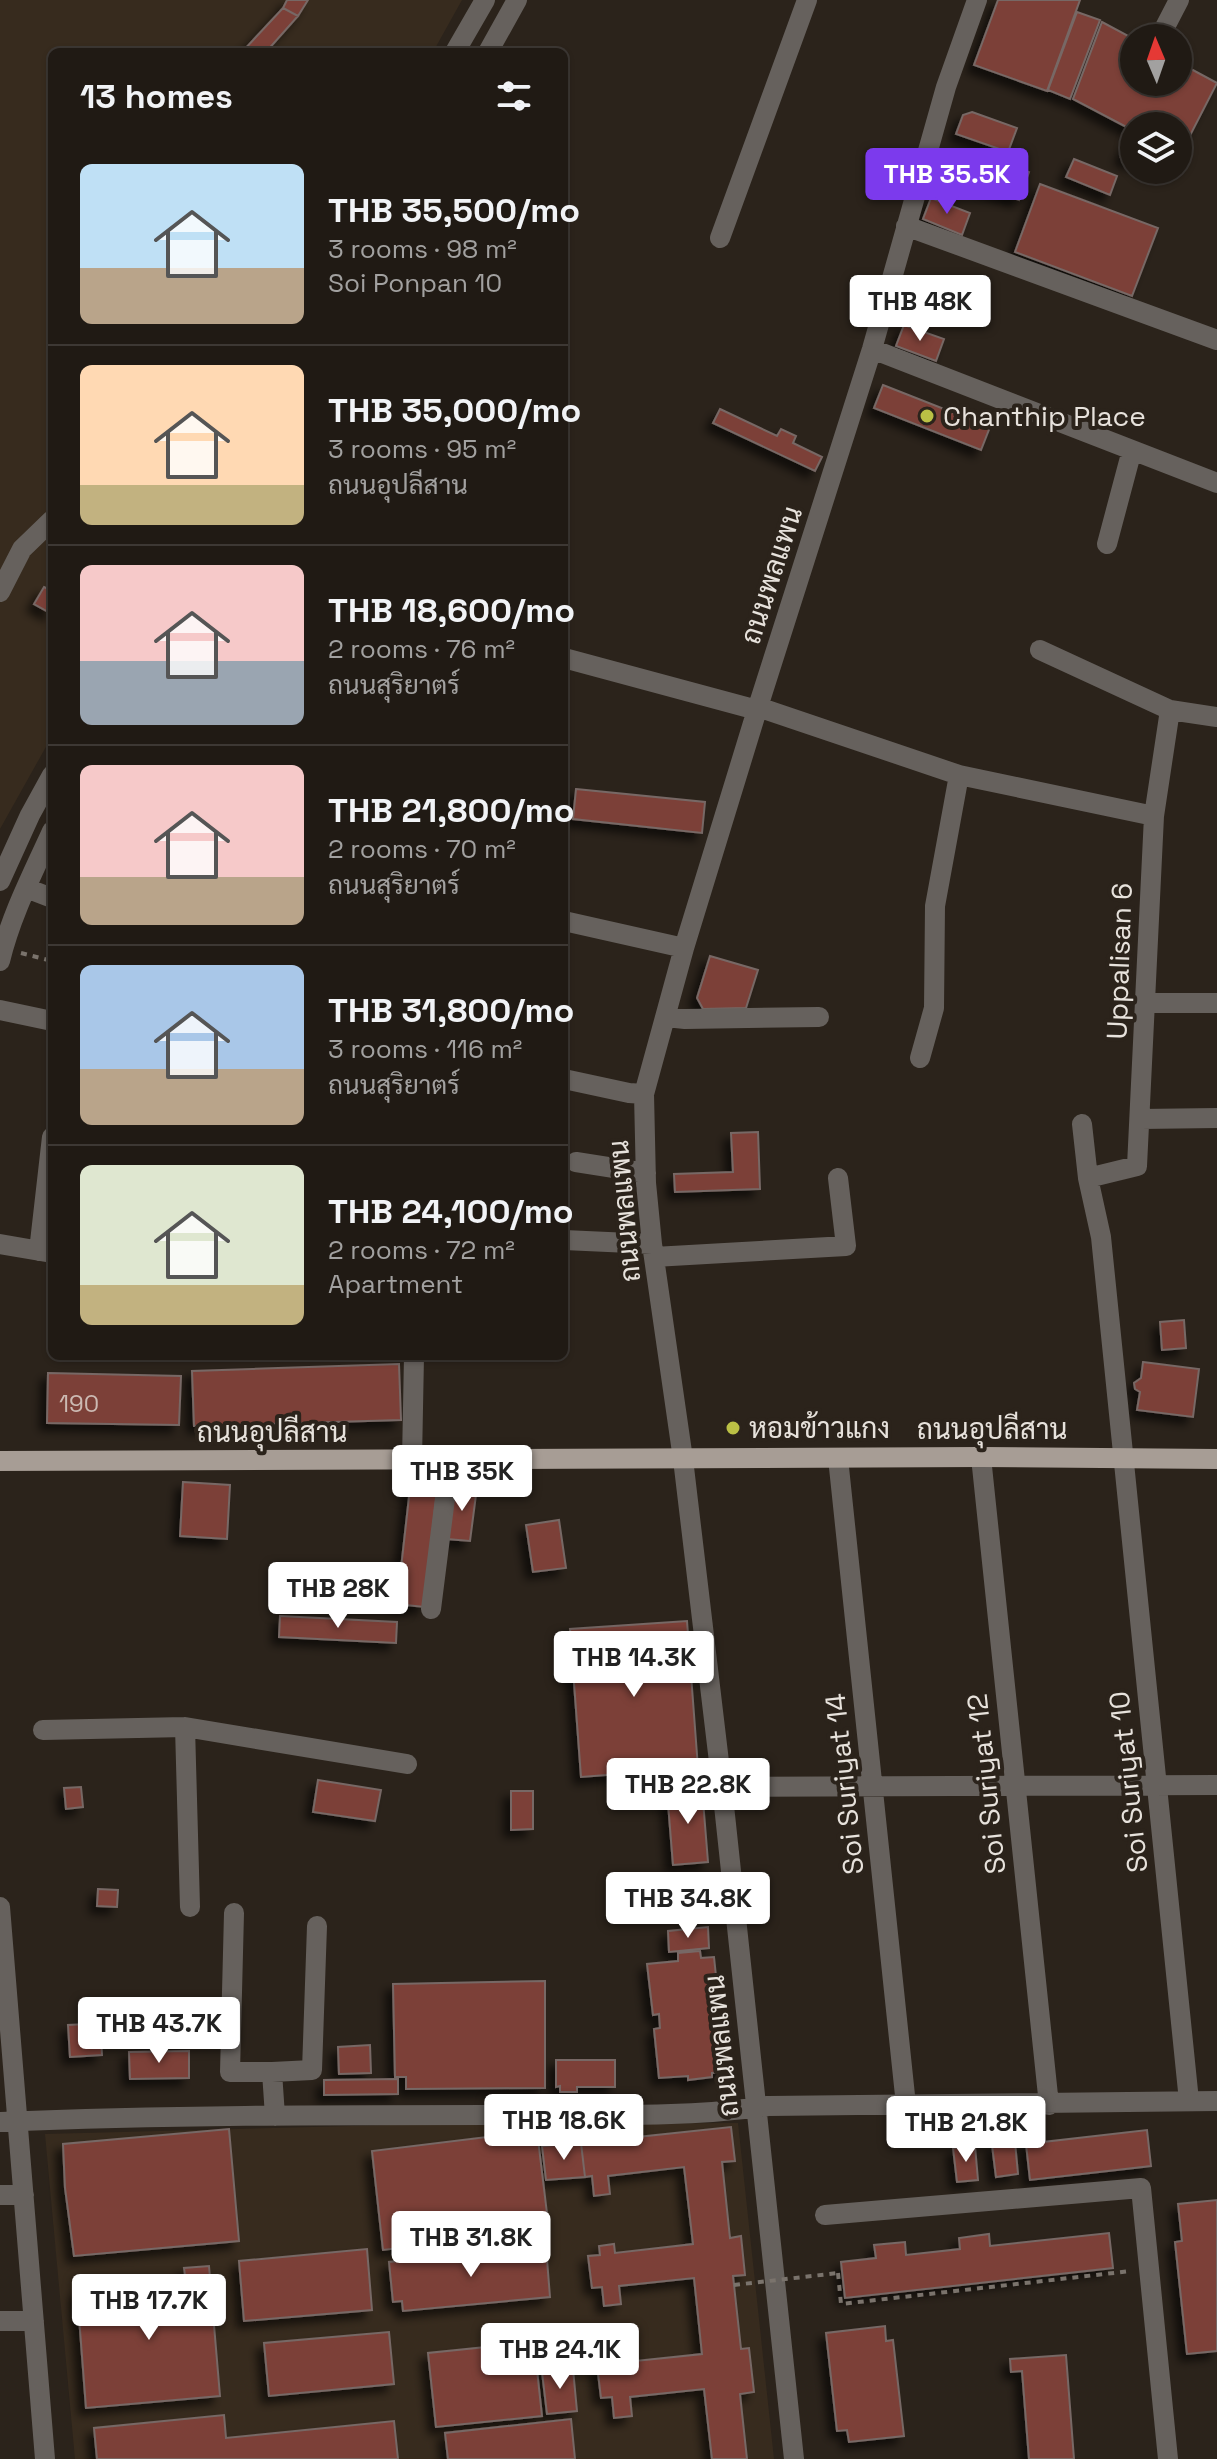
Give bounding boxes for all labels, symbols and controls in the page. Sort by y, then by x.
north arrow [1120,24,1192,96]
map controls [1120,24,1192,184]
icon: filters [492,74,536,118]
text: 13 homes [80,75,233,118]
button: layers [1120,112,1192,184]
pin: THB 35.5K [855,148,1039,216]
text: THB 35.5K [883,157,1011,191]
text: THB 35,500/mo [328,189,580,232]
icon: home [144,196,240,292]
text: 3 rooms · 98 m² [328,232,517,266]
text: Soi Ponpan 10 [328,266,502,300]
pin: THB 48K [846,275,994,343]
text: THB 48K [868,284,972,318]
text: THB 35,000/mo [328,389,581,432]
icon: home [144,397,240,493]
place label: Chanthip Place [943,398,1146,434]
marker: Chanthip Place [918,407,936,425]
text: 3 rooms · 95 m² [328,432,516,466]
text: ถนนอุปลีสาน [328,468,468,502]
street label: ถนนพลแพน [732,502,810,648]
text: THB 18,600/mo [328,589,575,632]
icon: home [144,597,240,693]
text: 2 rooms · 76 m² [328,632,515,666]
text: ถนนสุริยาตร์ [328,668,460,702]
text: THB 21,800/mo [328,789,575,832]
icon: home [144,797,240,893]
text: 2 rooms · 70 m² [328,832,516,866]
text: ถนนสุริยาตร์ [328,868,460,902]
street label: Uppalisan 6 [1098,882,1140,1040]
text: THB 31,800/mo [328,989,574,1032]
icon: home [144,997,240,1093]
text: 3 rooms · 116 m² [328,1032,522,1066]
text: ถนนสุริยาตร์ [328,1068,460,1102]
street label: ถนนพลแพน [600,1138,648,1284]
text: THB 24,100/mo [328,1190,573,1233]
icon: home [144,1197,240,1293]
text: 2 rooms · 72 m² [328,1233,515,1267]
text: Apartment [328,1267,463,1301]
house number: 190 [59,1388,99,1419]
place label: หอมข้าวแกง [749,1410,890,1446]
street label: ถนนอุปลีสาน [917,1411,1067,1449]
street label: ถนนอุปลีสาน [197,1414,347,1452]
marker: หอมข้าวแกง [724,1419,742,1437]
pin: THB 35K [388,1445,536,1513]
text: THB 35K [410,1454,514,1488]
pin: THB 28K [264,1562,412,1630]
text: THB 28K [286,1571,390,1605]
pin: THB 14.3K [542,1631,726,1699]
text: THB 14.3K [572,1640,696,1674]
street label: Soi Suriyat 10 [1101,1689,1155,1875]
street label: Soi Suriyat 14 [817,1692,871,1876]
street label: Soi Suriyat 12 [959,1692,1013,1876]
pin: THB 22.8K [596,1758,780,1826]
text: THB 22.8K [625,1767,751,1801]
pin: THB 34.8K [596,1872,780,1940]
text: THB 34.8K [624,1881,752,1915]
street label: ถนนพลแพน [696,1973,746,2119]
pin: THB 43.7K [67,1997,251,2065]
text: THB 43.7K [96,2006,222,2040]
pin: THB 18.6K [472,2094,656,2162]
pin: THB 21.8K [874,2096,1058,2164]
text: THB 18.6K [502,2103,626,2137]
text: THB 21.8K [904,2105,1028,2139]
pin: THB 31.8K [379,2211,563,2279]
text: THB 31.8K [410,2220,532,2254]
pin: THB 17.7K [57,2274,241,2342]
text: THB 17.7K [90,2283,208,2317]
pin: THB 24.1K [468,2323,652,2391]
text: THB 24.1K [499,2332,621,2366]

